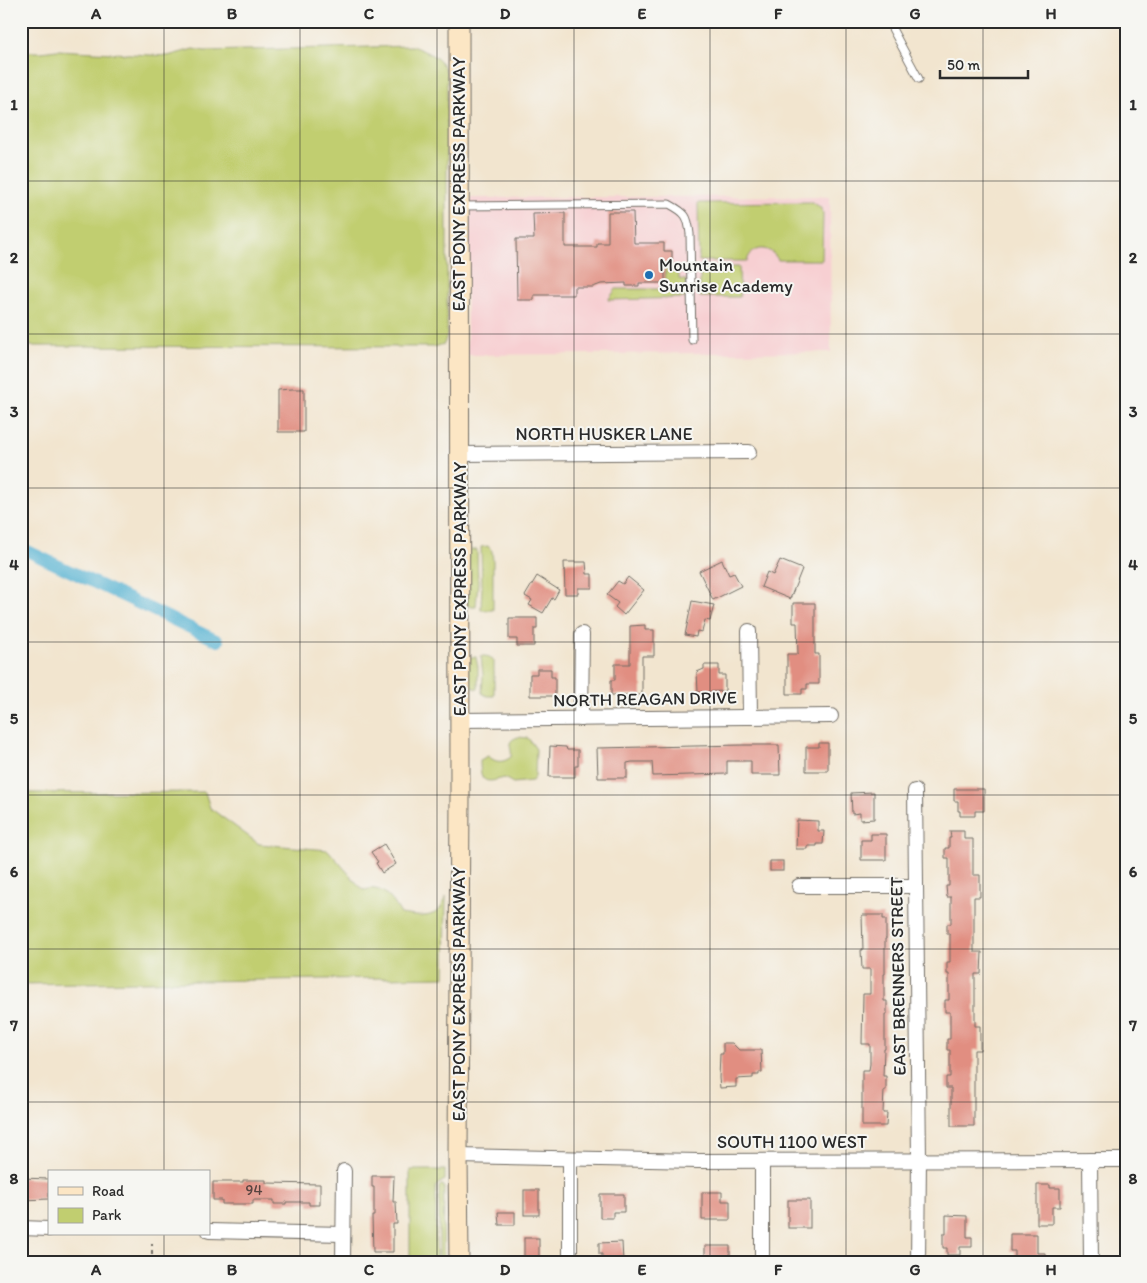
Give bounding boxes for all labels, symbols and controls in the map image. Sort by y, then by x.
text: A [90,4,102,23]
text: B [227,4,238,23]
text: C [364,4,375,23]
text: D [500,4,511,23]
text: E [638,4,647,23]
text: F [774,4,783,23]
text: G [909,4,921,23]
text: H [1045,4,1057,23]
scale bar [940,48,1027,80]
street label: EAST PONY EXPRESS PARKWAY [448,56,470,311]
text: 50 m [947,56,980,74]
text: 1 [10,95,18,114]
text: 1 [1129,95,1137,114]
text: 2 [10,248,19,267]
text: 2 [1129,248,1138,267]
place label: Mountain Sunrise Academy [659,254,793,297]
marker: Mountain Sunrise Academy [643,269,655,281]
text: 3 [10,402,19,421]
text: 3 [1129,402,1138,421]
street label: NORTH HUSKER LANE [516,423,693,445]
street label: EAST PONY EXPRESS PARKWAY [449,461,471,716]
text: 4 [9,555,19,574]
text: 4 [1128,555,1138,574]
street label: NORTH REAGAN DRIVE [553,686,737,712]
text: 5 [10,709,19,728]
text: 5 [1129,709,1138,728]
text: 6 [10,862,19,881]
text: 6 [1129,862,1138,881]
street label: EAST PONY EXPRESS PARKWAY [448,866,470,1121]
street label: EAST BRENNERS STREET [885,876,911,1076]
text: 7 [9,1016,18,1035]
text: 7 [1128,1016,1137,1035]
street label: SOUTH 1100 WEST [717,1131,867,1153]
text: 8 [10,1169,19,1188]
text: 8 [1129,1169,1138,1188]
legend [48,1170,210,1236]
house number: 94 [246,1181,262,1199]
text: Road [92,1182,125,1200]
text: Park [92,1206,122,1224]
text: A [90,1260,102,1279]
text: B [227,1260,238,1279]
text: C [364,1260,375,1279]
text: D [500,1260,511,1279]
text: E [638,1260,647,1279]
text: F [774,1260,783,1279]
text: G [909,1260,921,1279]
text: H [1045,1260,1057,1279]

